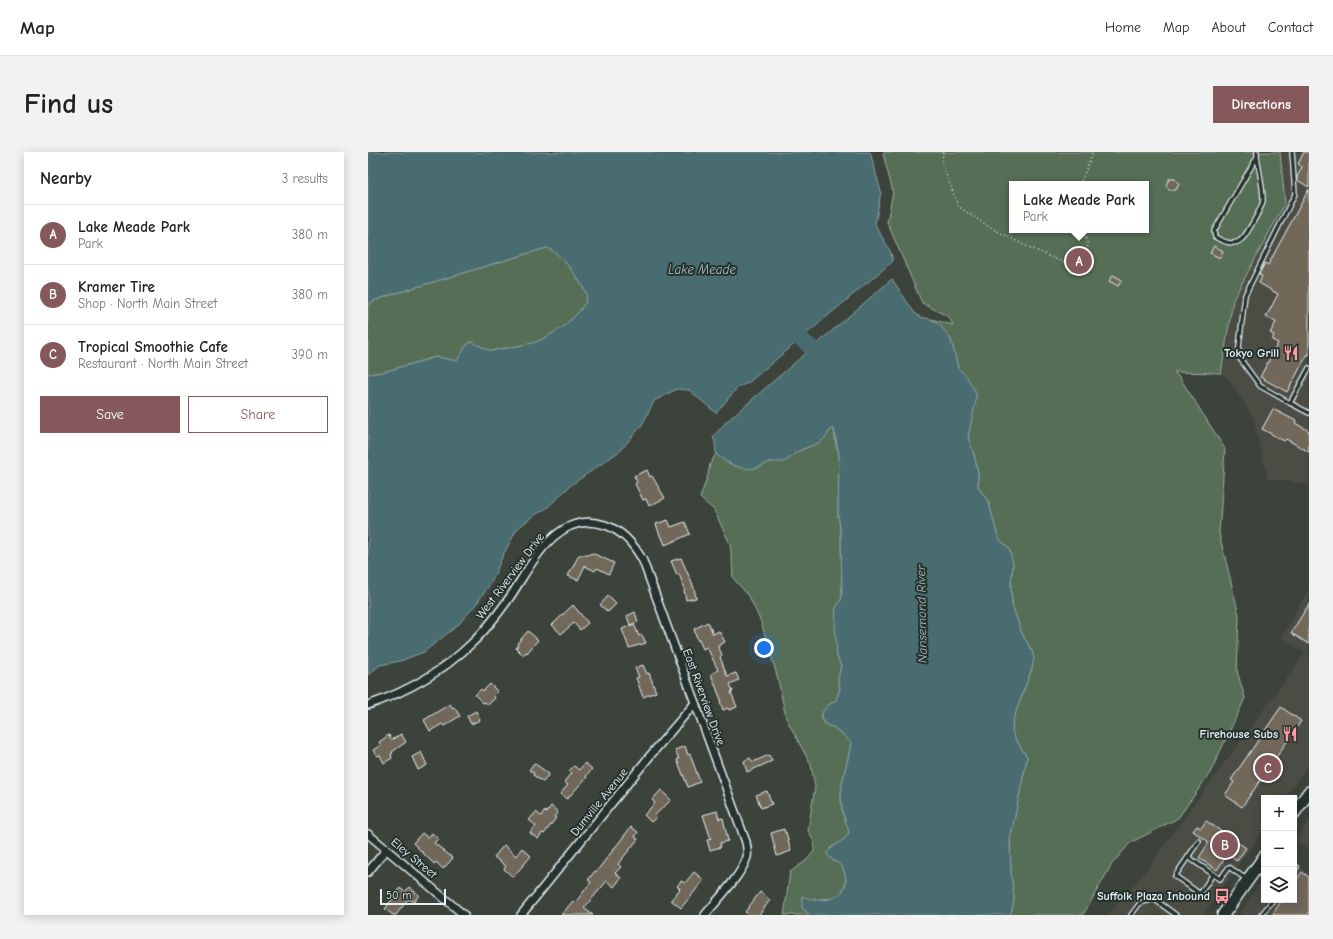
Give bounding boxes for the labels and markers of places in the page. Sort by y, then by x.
pin: A [1066,246,1092,276]
restaurant icon: Tokyo Grill [1282,344,1300,362]
place label: Tokyo Grill [1224,346,1279,360]
restaurant icon: Firehouse Subs [1281,725,1299,743]
place label: Firehouse Subs [1200,727,1278,741]
pin: C [1255,753,1281,783]
pin: B [1212,830,1238,860]
bus stop icon: Suffolk Plaza Inbound [1213,887,1231,905]
place label: Suffolk Plaza Inbound [1097,889,1210,903]

